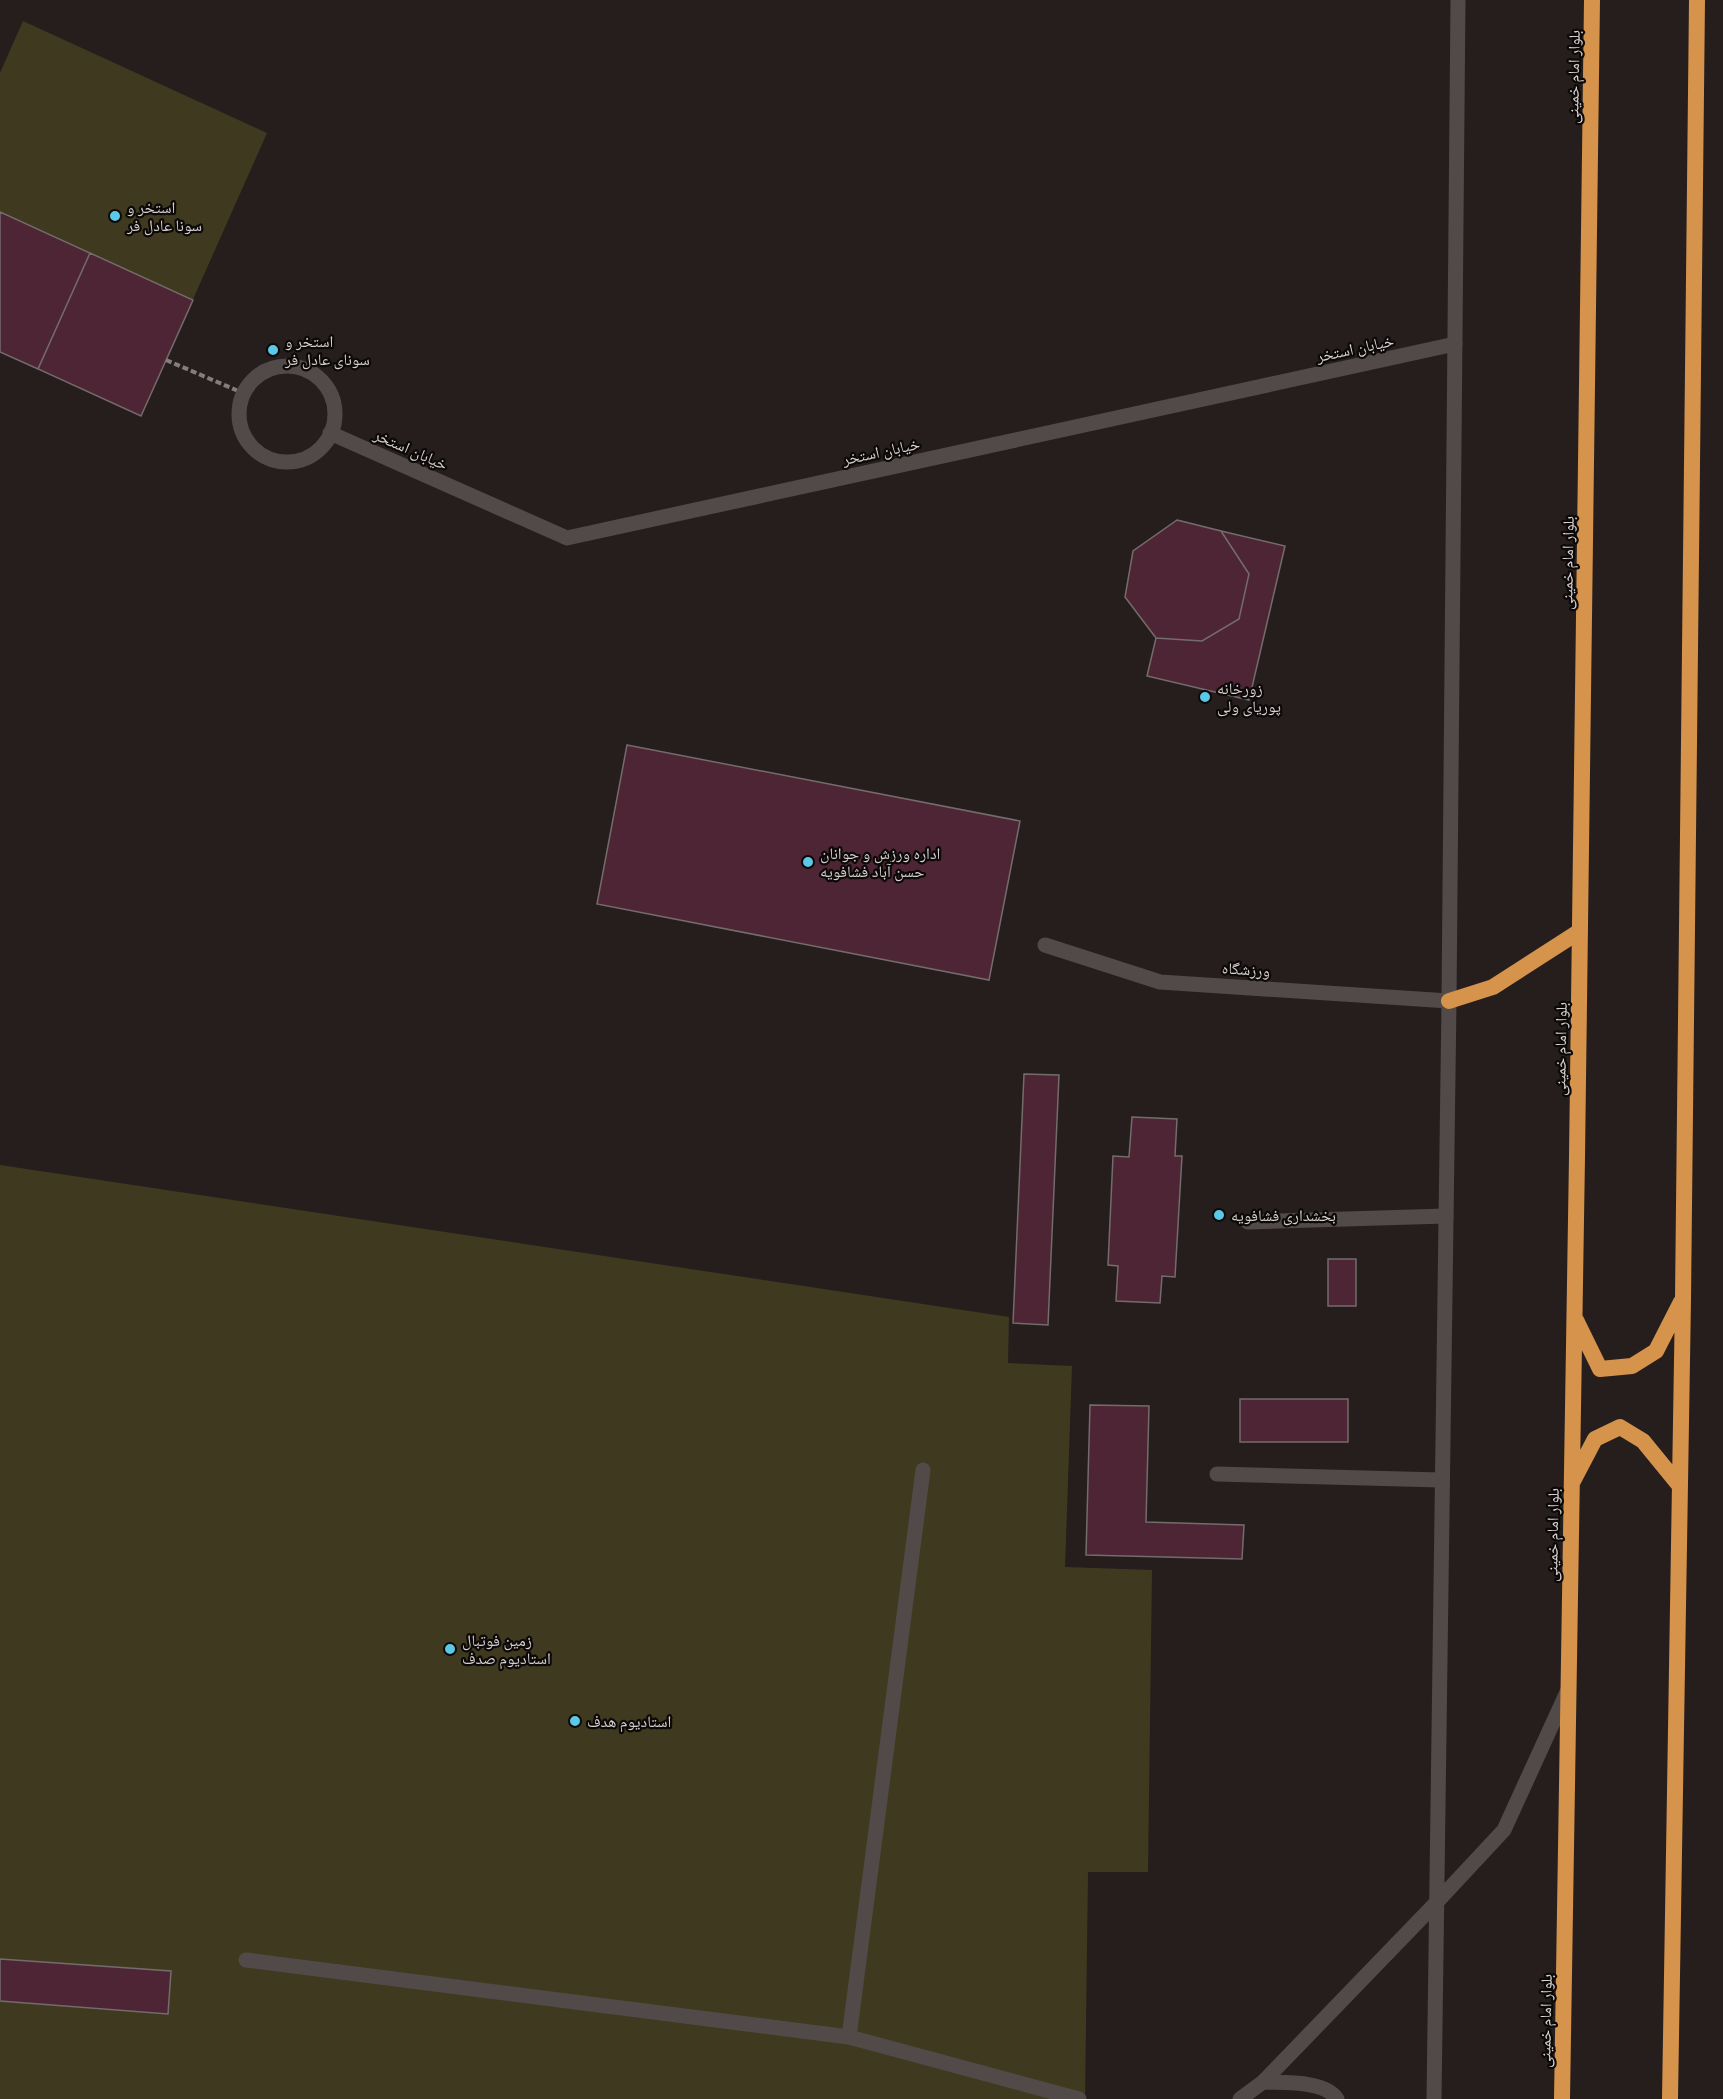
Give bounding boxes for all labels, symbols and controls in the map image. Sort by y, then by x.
street label: بلوار امام خمینی [1560,30,1586,124]
place label: استخر و سونا عادل فر [126,195,202,237]
marker: استخر و سونا عادل فر [108,209,122,223]
street label: خیابان استخر [1313,328,1396,368]
place label: استخر و سونای عادل فر [284,329,370,371]
marker: استخر و سونای عادل فر [266,343,280,357]
street label: خیابان استخر [369,422,452,476]
street label: خیابان استخر [839,431,922,471]
street label: بلوار امام خمینی [1554,516,1580,610]
place label: زورخانه پوریای ولی [1217,676,1281,718]
marker: زورخانه پوریای ولی [1198,690,1212,704]
place label: اداره ورزش و جوانان حسن آباد فشافویه [820,841,940,883]
marker: اداره ورزش و جوانان حسن آباد فشافویه [801,855,815,869]
street label: ورزشگاه [1221,955,1271,983]
street label: بلوار امام خمینی [1547,1002,1573,1096]
place label: بخشداری فشافویه [1231,1203,1336,1227]
marker: بخشداری فشافویه [1212,1208,1226,1222]
street label: بلوار امام خمینی [1539,1488,1565,1582]
place label: زمین فوتبال استادیوم صدف [462,1628,551,1670]
marker: زمین فوتبال استادیوم صدف [443,1642,457,1656]
place label: استادیوم هدف [587,1709,671,1733]
marker: استادیوم هدف [568,1714,582,1728]
street label: بلوار امام خمینی [1532,1974,1558,2068]

